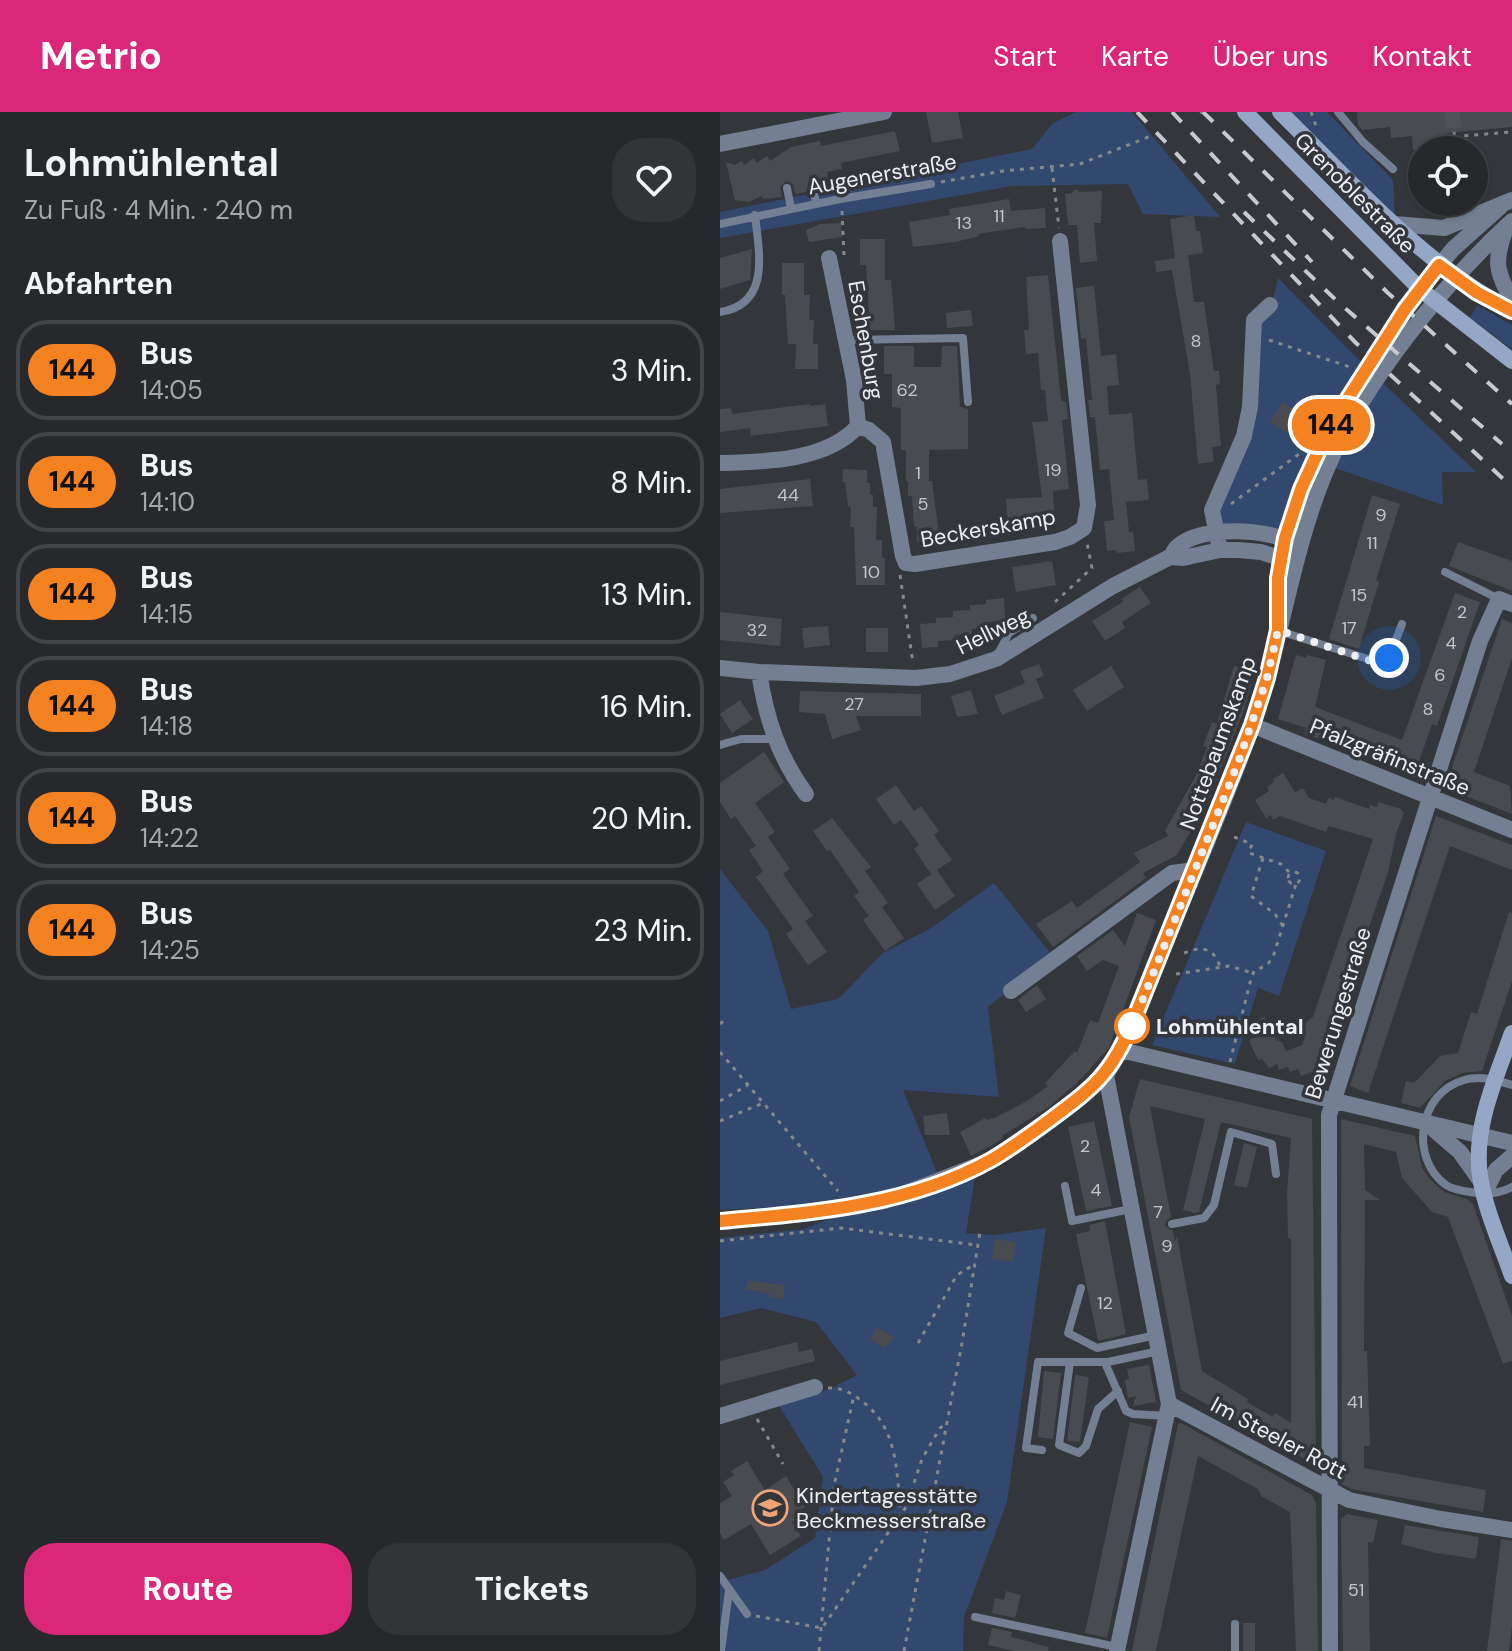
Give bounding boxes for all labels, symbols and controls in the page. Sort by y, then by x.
text: Metrio [40,31,162,81]
text: Start [993,38,1057,75]
text: Karte [1101,38,1169,75]
text: Über uns [1213,38,1329,75]
text: Kontakt [1373,38,1472,75]
street label: Grenoblestraße [1288,126,1422,260]
map controls [1408,136,1488,216]
button: locate [1408,136,1488,216]
text: Lohmühlental [24,138,279,188]
button: heart [612,138,696,222]
street label: Augenerstraße [805,147,959,201]
text: Zu Fuß · 4 Min. · 240 m [24,193,293,227]
house number: 11 [993,204,1005,228]
house number: 13 [956,211,972,235]
text: Abfahrten [24,264,173,303]
street label: Eschenburg [841,278,891,402]
house number: 8 [1191,329,1201,353]
text: Bus [140,334,194,373]
text: 144 [49,351,95,388]
text: 3 Min. [611,351,692,390]
text: 14:05 [140,373,203,407]
house number: 62 [896,378,918,402]
line badge: 144 [1285,399,1377,451]
text: 144 [1308,406,1354,443]
text: Bus [140,446,194,485]
house number: 19 [1045,458,1061,482]
house number: 1 [915,461,921,485]
text: 144 [49,463,95,500]
text: 8 Min. [610,463,692,502]
house number: 44 [777,483,799,507]
text: 14:10 [140,485,195,519]
house number: 5 [918,492,928,516]
street label: Beckerskamp [918,502,1058,554]
house number: 9 [1375,503,1387,527]
house number: 11 [1366,531,1378,555]
text: Bus [140,558,194,597]
house number: 10 [862,560,880,584]
text: 144 [49,575,95,612]
text: 13 Min. [601,575,692,614]
house number: 15 [1351,583,1367,607]
text: 14:15 [140,597,193,631]
house number: 2 [1457,600,1467,624]
street label: Hellweg [951,601,1035,661]
house number: 17 [1341,616,1357,640]
house number: 32 [746,618,768,642]
house number: 4 [1446,631,1457,655]
your location [1369,638,1409,678]
street label: Nottebaumskamp [1173,652,1263,834]
house number: 6 [1434,663,1446,687]
text: Bus [140,670,194,709]
text: 144 [49,687,95,724]
text: 16 Min. [600,687,692,726]
house number: 27 [844,692,864,716]
house number: 8 [1423,697,1433,721]
text: 14:18 [140,709,193,743]
street label: Pfalzgräfinstraße [1306,712,1474,802]
text: Bus [140,782,194,821]
text: 144 [49,799,95,836]
text: 20 Min. [591,799,692,838]
text: 14:22 [140,821,199,855]
text: Bus [140,894,194,933]
text: 144 [49,911,95,948]
text: 23 Min. [593,911,692,950]
street label: Bewerungestraße [1298,924,1378,1102]
text: 14:25 [140,933,200,967]
marker: Lohmühlental [1115,1009,1149,1043]
place label: Lohmühlental [1156,1012,1304,1041]
house number: 2 [1080,1134,1090,1158]
house number: 4 [1091,1178,1102,1202]
house number: 7 [1153,1200,1163,1224]
house number: 9 [1161,1234,1173,1258]
house number: 12 [1097,1291,1113,1315]
street label: Im Steeler Rott [1206,1390,1352,1486]
house number: 41 [1347,1390,1363,1414]
place label: Kindertagesstätte Beckmesserstraße [796,1481,986,1535]
school or university icon: Kindertagesstätte Beckmesserstraße [751,1489,789,1527]
button: Route [24,1543,352,1635]
button: Tickets [368,1543,696,1635]
house number: 51 [1348,1578,1364,1602]

